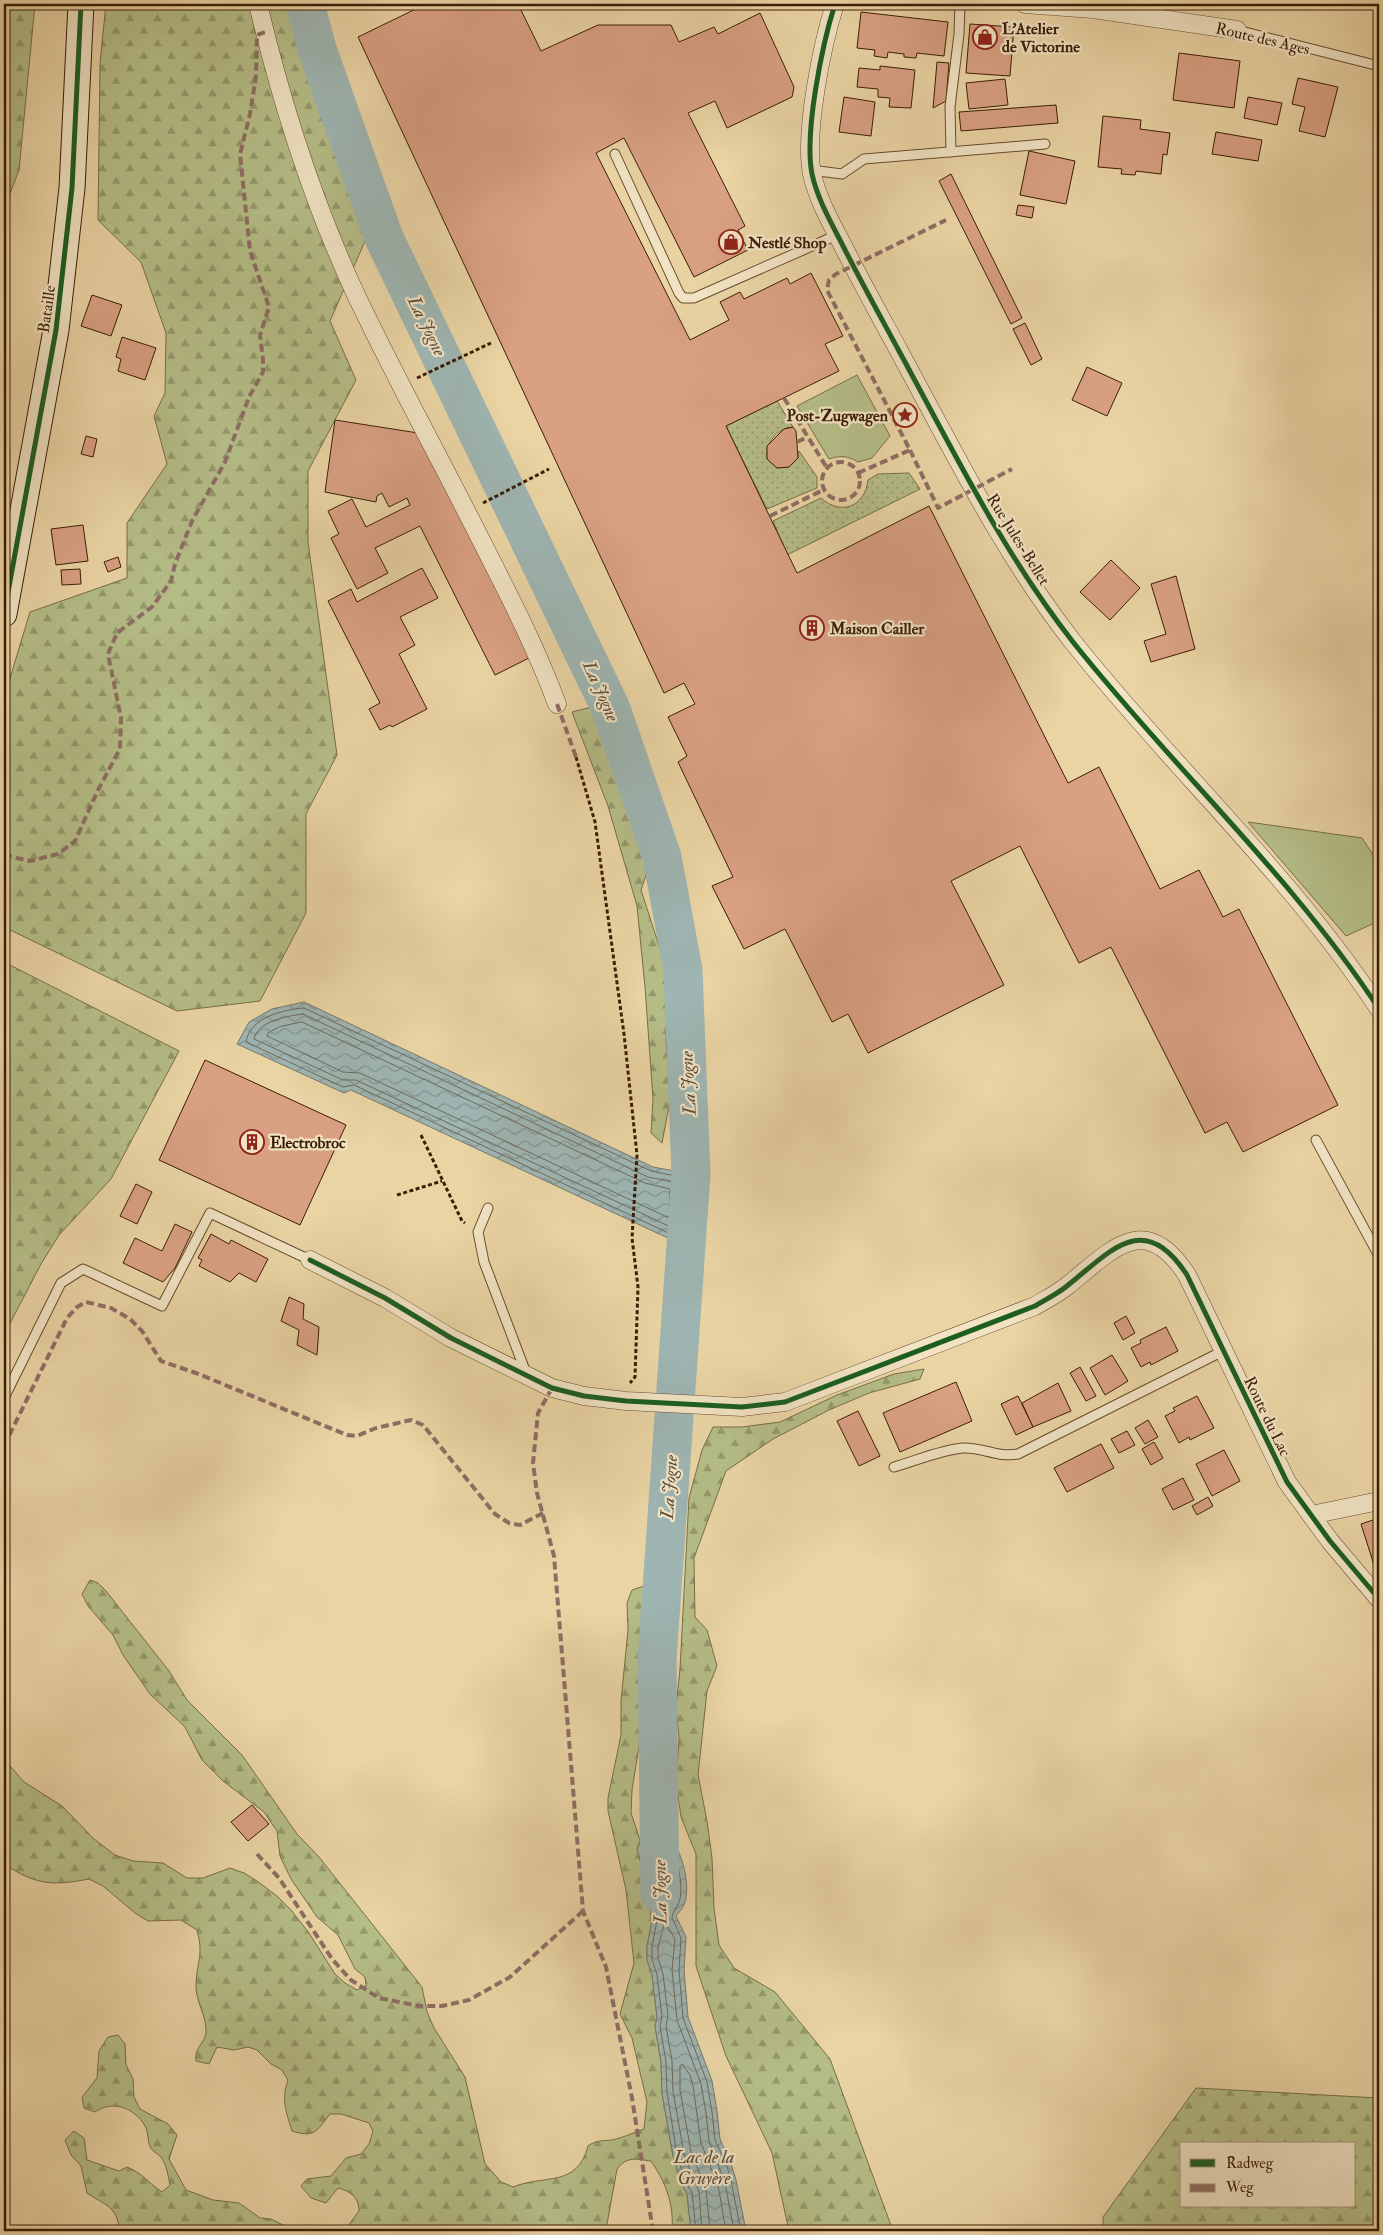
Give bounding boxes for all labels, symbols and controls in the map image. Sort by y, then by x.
street label: Route des Ages [1214,18,1312,60]
place label: L'Atelier de Victorine [1002,19,1080,57]
shop icon: L'Atelier de Victorine [972,24,998,50]
shop icon: Nestlé Shop [718,229,744,255]
place label: Nestlé Shop [747,233,827,254]
street label: Bataille [34,284,60,334]
water label: La Jogne [402,291,451,361]
place icon: Post-Zugwagen [892,402,918,428]
place label: Post-Zugwagen [787,406,889,427]
street label: Rue Jules-Bellet [981,490,1054,590]
building icon: Maison Cailler [799,615,825,641]
place label: Maison Cailler [829,619,925,639]
water label: La Jogne [577,656,624,726]
water label: La Jogne [675,1049,702,1117]
building icon: Electrobroc [239,1129,265,1155]
place label: Electrobroc [270,1133,346,1153]
street label: Route du Lac [1239,1373,1295,1460]
water label: La Jogne [656,1453,683,1521]
water label: La Jogne [648,1859,673,1925]
legend [1180,2142,1356,2208]
water label: Lac de la Gruyère [673,2146,734,2190]
text: Radweg [1226,2154,1274,2173]
text: Weg [1225,2178,1254,2197]

